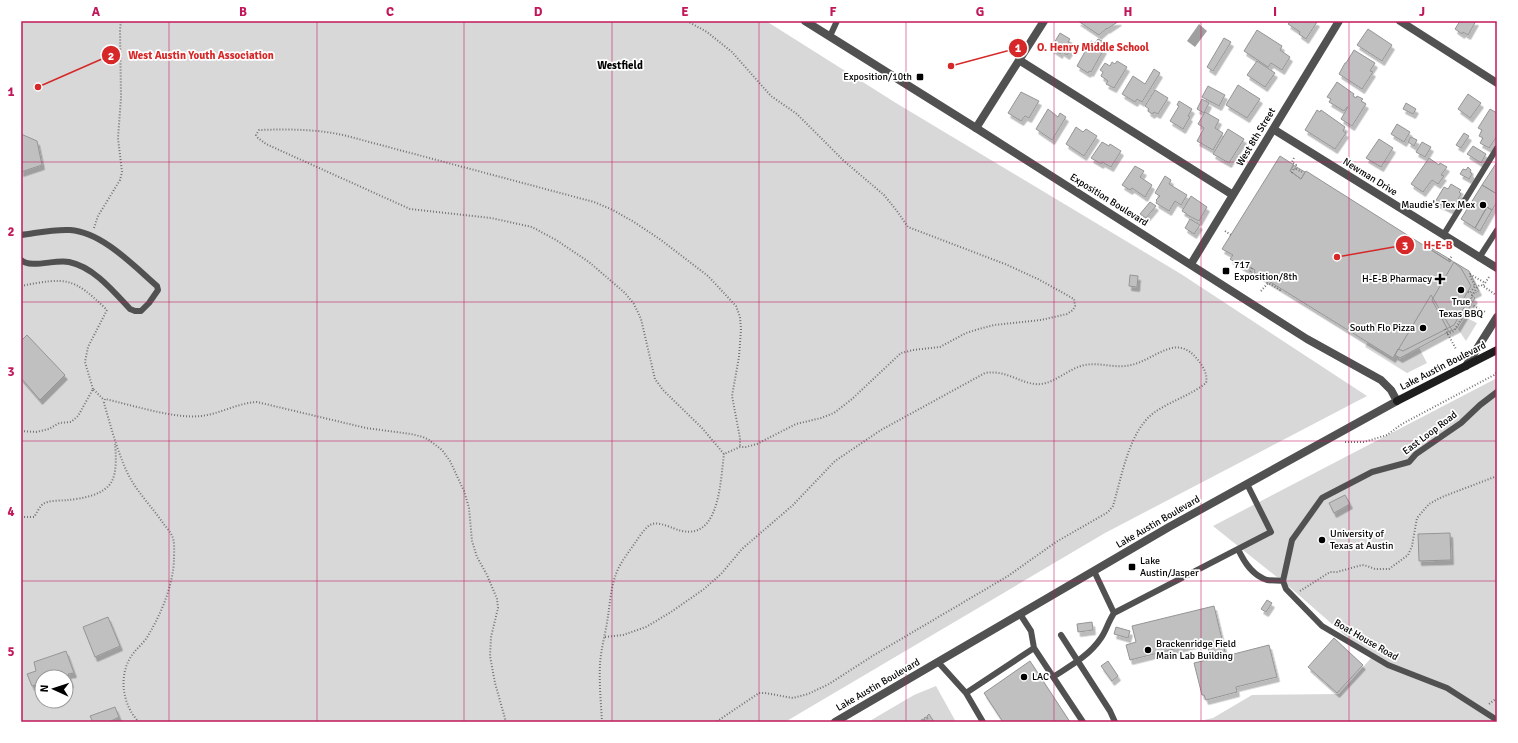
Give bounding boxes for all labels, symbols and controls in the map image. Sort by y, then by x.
text: A [92,4,101,20]
text: B [239,4,247,20]
text: C [386,4,394,20]
text: D [534,4,543,20]
text: E [681,4,689,20]
text: F [830,4,837,20]
text: G [976,4,984,20]
text: H [1124,4,1132,20]
text: I [1273,4,1277,20]
text: J [1419,4,1425,20]
callout: O. Henry Middle School [1008,36,1157,59]
text: 1 [1015,41,1022,56]
text: O. Henry Middle School [1037,41,1150,54]
callout: West Austin Youth Association [101,44,282,67]
text: 2 [108,49,114,64]
text: West Austin Youth Association [128,49,274,62]
district label: Westfield [597,59,643,72]
place label: Exposition/10th [843,71,912,83]
marker: Exposition/10th [915,72,925,82]
text: 1 [7,84,15,100]
street label: West 8th Street [1234,105,1278,168]
street label: Newman Drive [1341,155,1399,199]
street label: Exposition Boulevard [1068,171,1150,229]
place label: Maudie's Tex Mex [1401,199,1475,211]
marker: Maudie's Tex Mex [1478,200,1488,210]
text: 2 [7,224,15,240]
callout: H-E-B [1395,234,1460,257]
text: 3 [1402,239,1408,254]
text: H-E-B [1424,239,1453,252]
place label: 717 Exposition/8th [1234,259,1297,283]
marker: 717 Exposition/8th [1221,266,1231,276]
place label: H-E-B Pharmacy [1362,273,1432,285]
marker: H-E-B Pharmacy [1435,274,1445,284]
marker: True Texas BBQ [1456,285,1466,295]
place label: True Texas BBQ [1439,296,1483,320]
place label: South Flo Pizza [1350,322,1415,334]
marker: South Flo Pizza [1418,323,1428,333]
street label: Lake Austin Boulevard [1398,339,1488,393]
text: 3 [7,364,15,380]
street label: East Loop Road [1400,409,1460,457]
street label: Lake Austin Boulevard [1114,493,1202,551]
text: 4 [7,504,15,520]
place label: University of Texas at Austin [1330,528,1394,552]
marker: University of Texas at Austin [1317,535,1327,545]
place label: Lake Austin/Jasper [1140,555,1199,579]
marker: Lake Austin/Jasper [1127,562,1137,572]
street label: Boat House Road [1332,617,1400,663]
place label: Brackenridge Field Main Lab Building [1156,638,1236,662]
text: 5 [7,644,15,660]
marker: Brackenridge Field Main Lab Building [1143,645,1153,655]
street label: Lake Austin Boulevard [834,656,922,714]
north arrow [34,669,74,709]
place label: LAC [1032,671,1049,683]
marker: LAC [1019,672,1029,682]
text: N [38,684,51,693]

